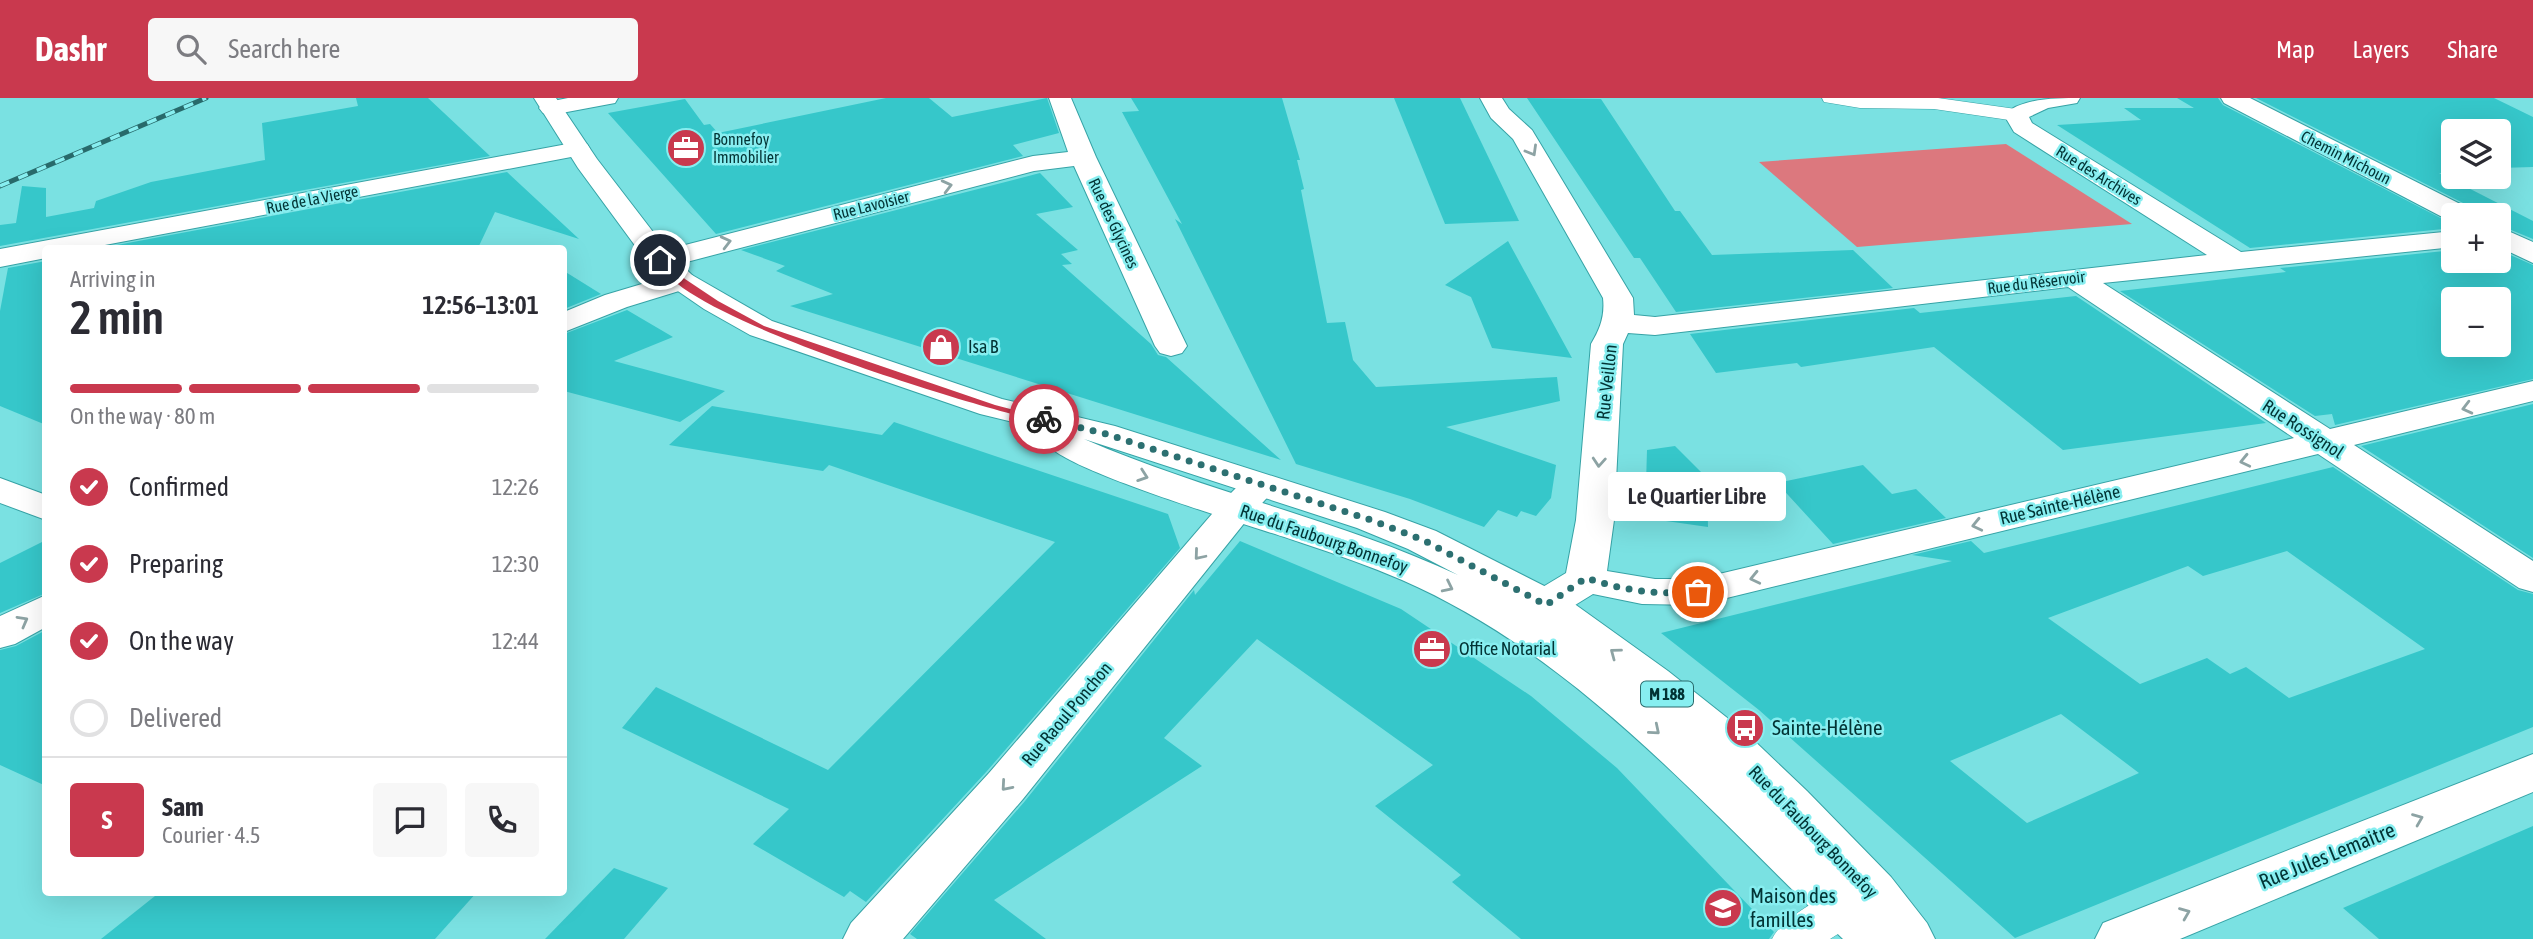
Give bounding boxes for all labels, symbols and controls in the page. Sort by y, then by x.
search box [148,18,638,81]
text: Dashr [35,30,106,68]
icon: search [172,30,210,68]
text: Search here [228,34,340,64]
text: Map [2276,36,2315,63]
text: Layers [2353,36,2409,63]
text: Share [2447,36,2498,63]
map controls [2441,119,2511,357]
button: layers [2441,119,2511,189]
office icon: Bonnefoy Immobilier [665,127,707,169]
street label: Chemin Michoun [2298,127,2394,187]
place label: Bonnefoy Immobilier [713,130,779,166]
street label: Rue des Archives [2053,142,2145,209]
one-way arrow [1524,143,1537,156]
street label: Rue des Glycines [1084,175,1143,272]
one-way arrow [941,180,953,194]
street label: Rue de la Vierge [265,181,360,218]
street label: Rue Lavoisier [831,187,911,223]
button: + [2441,203,2511,273]
pin [630,230,690,290]
one-way arrow [720,236,732,250]
icon: home [641,241,679,279]
text: Arriving in [70,266,156,292]
street label: Rue du Réservoir [1986,267,2086,297]
button: − [2441,287,2511,357]
text: 12:56–13:01 [422,290,539,320]
text: 2 min [70,291,164,344]
shop icon: Isa B [920,326,962,368]
place label: Isa B [968,336,999,357]
street label: Rue Veillon [1592,343,1621,421]
courier [1009,384,1079,454]
street label: Rue Rossignol [2259,395,2348,463]
one-way arrow [2461,399,2473,414]
icon: bike [1025,400,1063,438]
text: On the way · 80 m [70,403,215,429]
one-way arrow [2240,453,2252,467]
one-way arrow [1592,457,1607,468]
icon: check [70,468,108,506]
one-way arrow [1136,468,1148,482]
text: Confirmed [129,472,229,502]
callout: Le Quartier Libre [1609,473,1787,522]
text: 12:26 [492,474,539,500]
street label: Rue Sainte-Hélène [1998,480,2122,529]
text: Le Quartier Libre [1628,483,1766,509]
street label: Rue du Faubourg Bonnefoy [1238,500,1411,577]
one-way arrow [1971,517,1983,531]
icon: check [70,545,108,583]
one-way arrow [1195,547,1208,559]
text: Preparing [129,549,223,579]
text: 12:30 [492,551,539,577]
pin [1668,562,1728,622]
one-way arrow [1749,570,1761,584]
icon: bag [1679,573,1717,611]
one-way arrow [1441,578,1454,592]
one-way arrow [15,616,28,629]
icon: check [70,622,108,660]
text: On the way [129,626,234,656]
text: 12:44 [492,628,539,654]
office icon: Office Notarial [1411,628,1453,670]
place label: Office Notarial [1459,638,1556,659]
one-way arrow [1610,649,1622,662]
street label: Rue Raoul Ponchon [1017,658,1116,770]
road number: M 188 [1641,681,1693,706]
text: Delivered [129,703,222,733]
bus stop icon: Sainte-Hélène [1724,707,1766,749]
place label: Sainte-Hélène [1772,715,1883,739]
one-way arrow [1648,721,1660,734]
street label: Rue du Faubourg Bonnefoy [1745,761,1882,902]
one-way arrow [1002,777,1014,790]
button: chat [373,783,447,857]
button: phone [465,783,539,857]
text: Sam [162,792,204,822]
text: S [102,805,112,835]
one-way arrow [2412,813,2424,827]
street label: Rue Jules Lemaitre [2255,817,2398,893]
text: Courier · 4.5 [162,822,261,848]
place label: Maison des familles [1750,883,1836,931]
school or university icon: Maison des familles [1702,887,1744,929]
one-way arrow [2178,908,2190,922]

